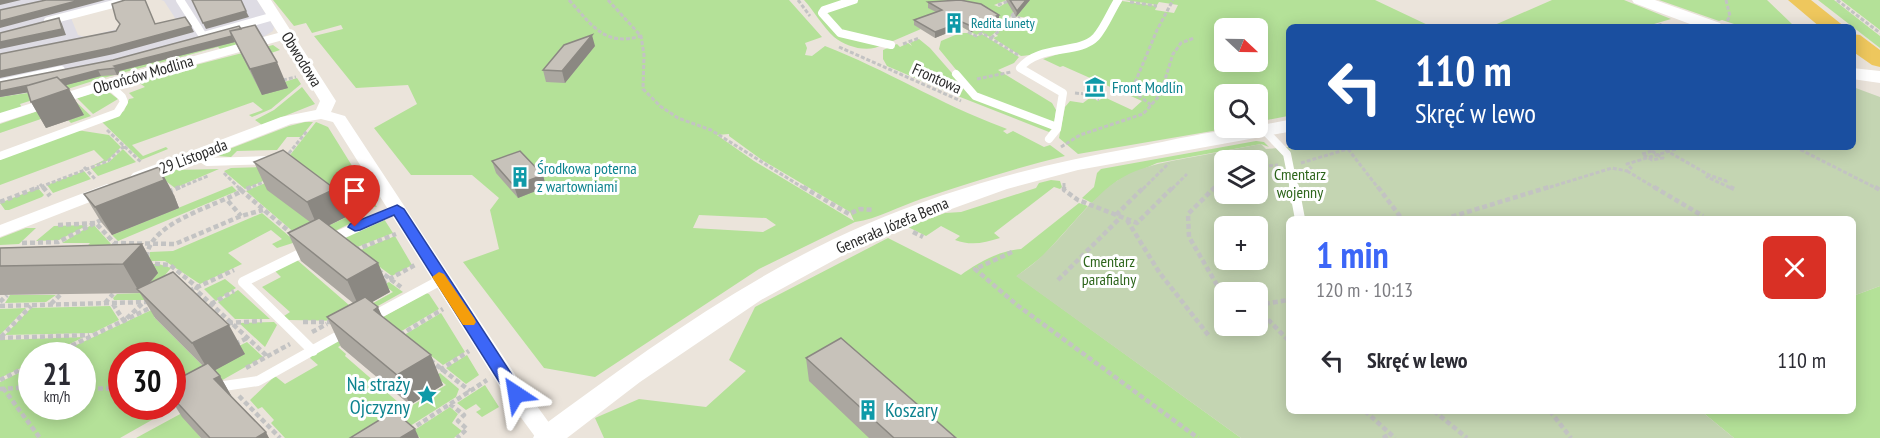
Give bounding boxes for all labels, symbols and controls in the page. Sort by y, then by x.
building icon: Redita lunety [942,11,966,35]
place label: Redita lunety [971,14,1036,32]
north arrow [1214,18,1268,72]
map controls [1214,18,1268,336]
street label: Obwodowa [277,28,327,90]
text: 110 m [1415,43,1512,98]
icon: left [1316,48,1394,126]
street label: Obrońców Modlina [91,50,195,98]
street label: Frontowa [909,58,965,98]
museum icon: Front Modlin [1083,75,1107,99]
place label: Front Modlin [1112,77,1183,97]
button: search [1214,84,1268,138]
text: Skręć w lewo [1415,96,1536,130]
street label: 29 Listopada [156,134,230,178]
button: layers [1214,150,1268,204]
place label: Środkowa poterna z wartowniami [537,158,637,196]
park label: Cmentarz wojenny [1274,164,1326,202]
pin [329,165,380,227]
building icon: Środkowa poterna z wartowniami [508,165,532,189]
icon: arrive [338,174,371,207]
street label: Generała Józefa Bema [833,192,951,258]
button: + [1214,216,1268,270]
text: 1 min [1316,231,1389,278]
button: close [1763,236,1826,299]
park label: Cmentarz parafialny [1082,251,1136,289]
text: 120 m · 10:13 [1316,277,1413,303]
button: − [1214,282,1268,336]
speed limit sign: 30 [108,342,186,420]
icon: left [1316,344,1349,377]
text: Skręć w lewo [1367,346,1468,374]
text: 110 m [1777,346,1826,374]
text: 21 [43,354,71,393]
position arrow [484,362,548,426]
place label: Na straży Ojczyzny [347,371,410,420]
place icon: Na straży Ojczyzny [415,383,439,407]
text: km/h [44,387,70,406]
place label: Koszary [885,397,938,423]
building icon: Koszary [856,398,880,422]

